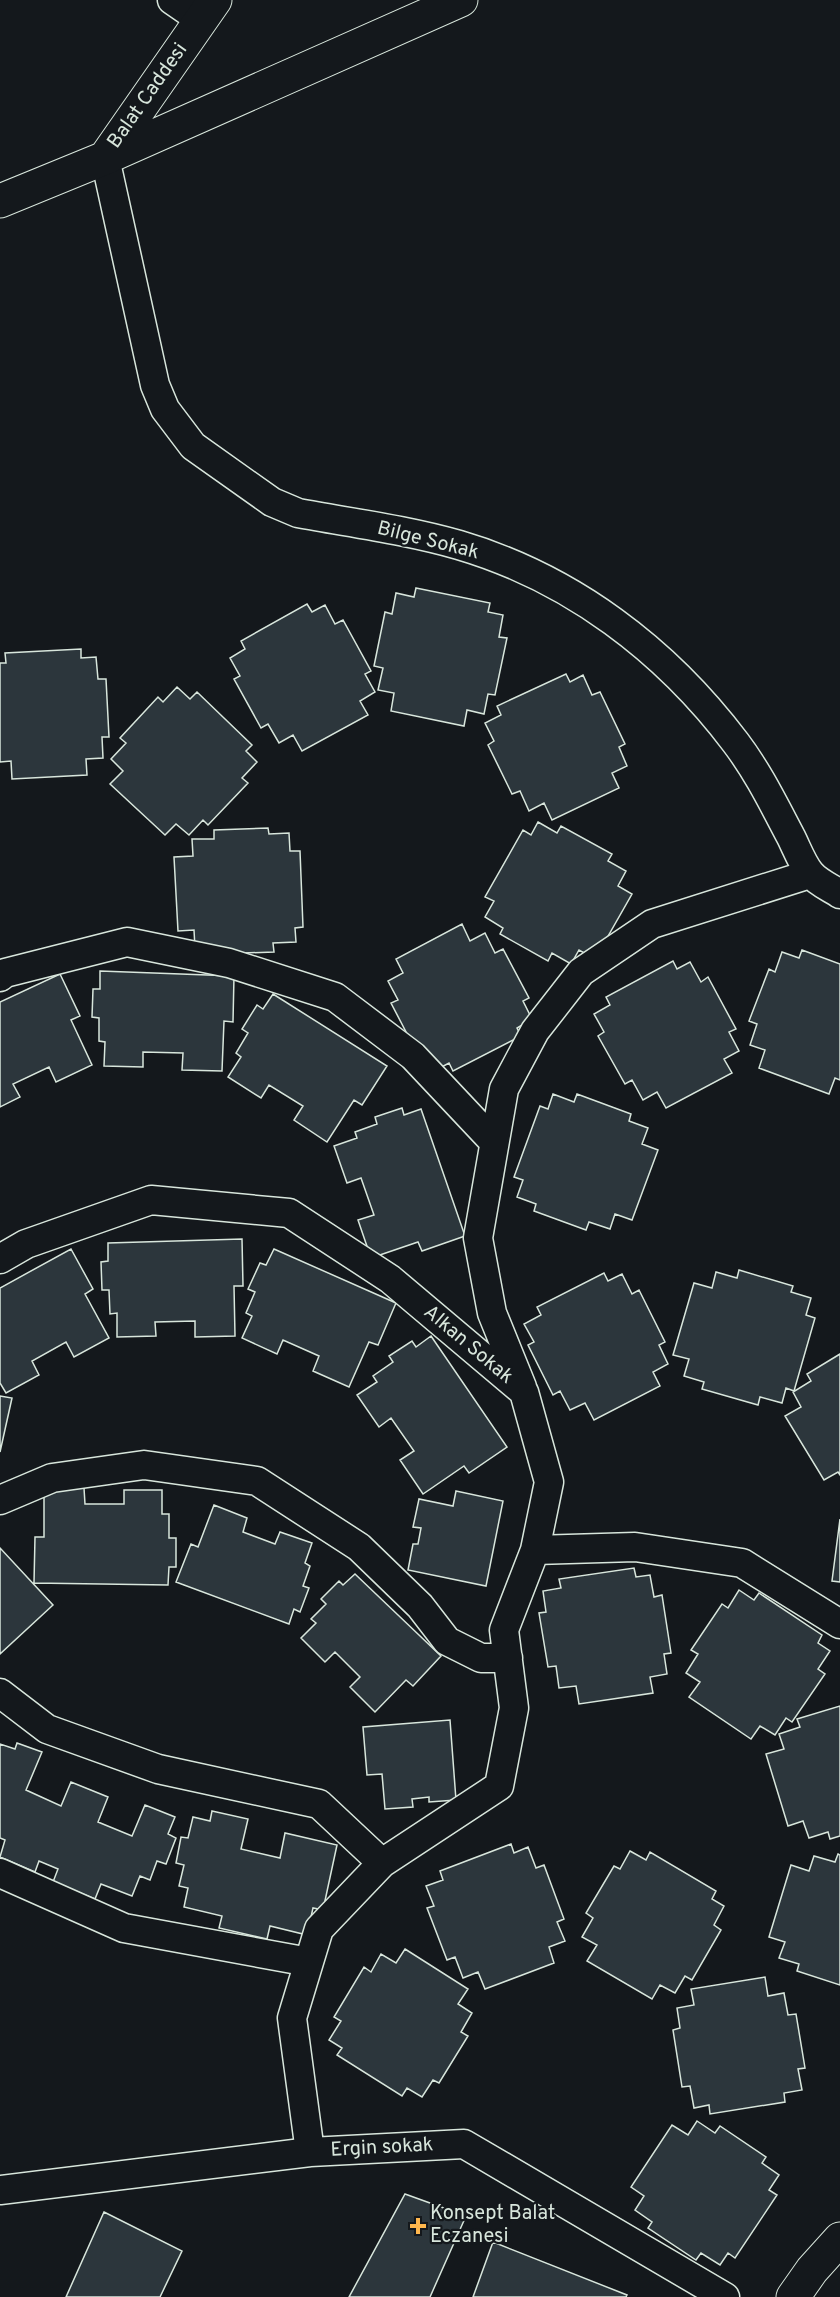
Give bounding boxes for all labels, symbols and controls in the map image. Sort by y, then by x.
street label: Balat Caddesi [102,38,194,154]
street label: Bilge Sokak [374,516,482,566]
street label: Alkan Sokak [418,1300,518,1390]
street label: Ergin sokak [330,2132,434,2164]
place label: Konsept Balat Eczanesi [430,2201,555,2250]
marker: Konsept Balat Eczanesi [411,2219,425,2233]

